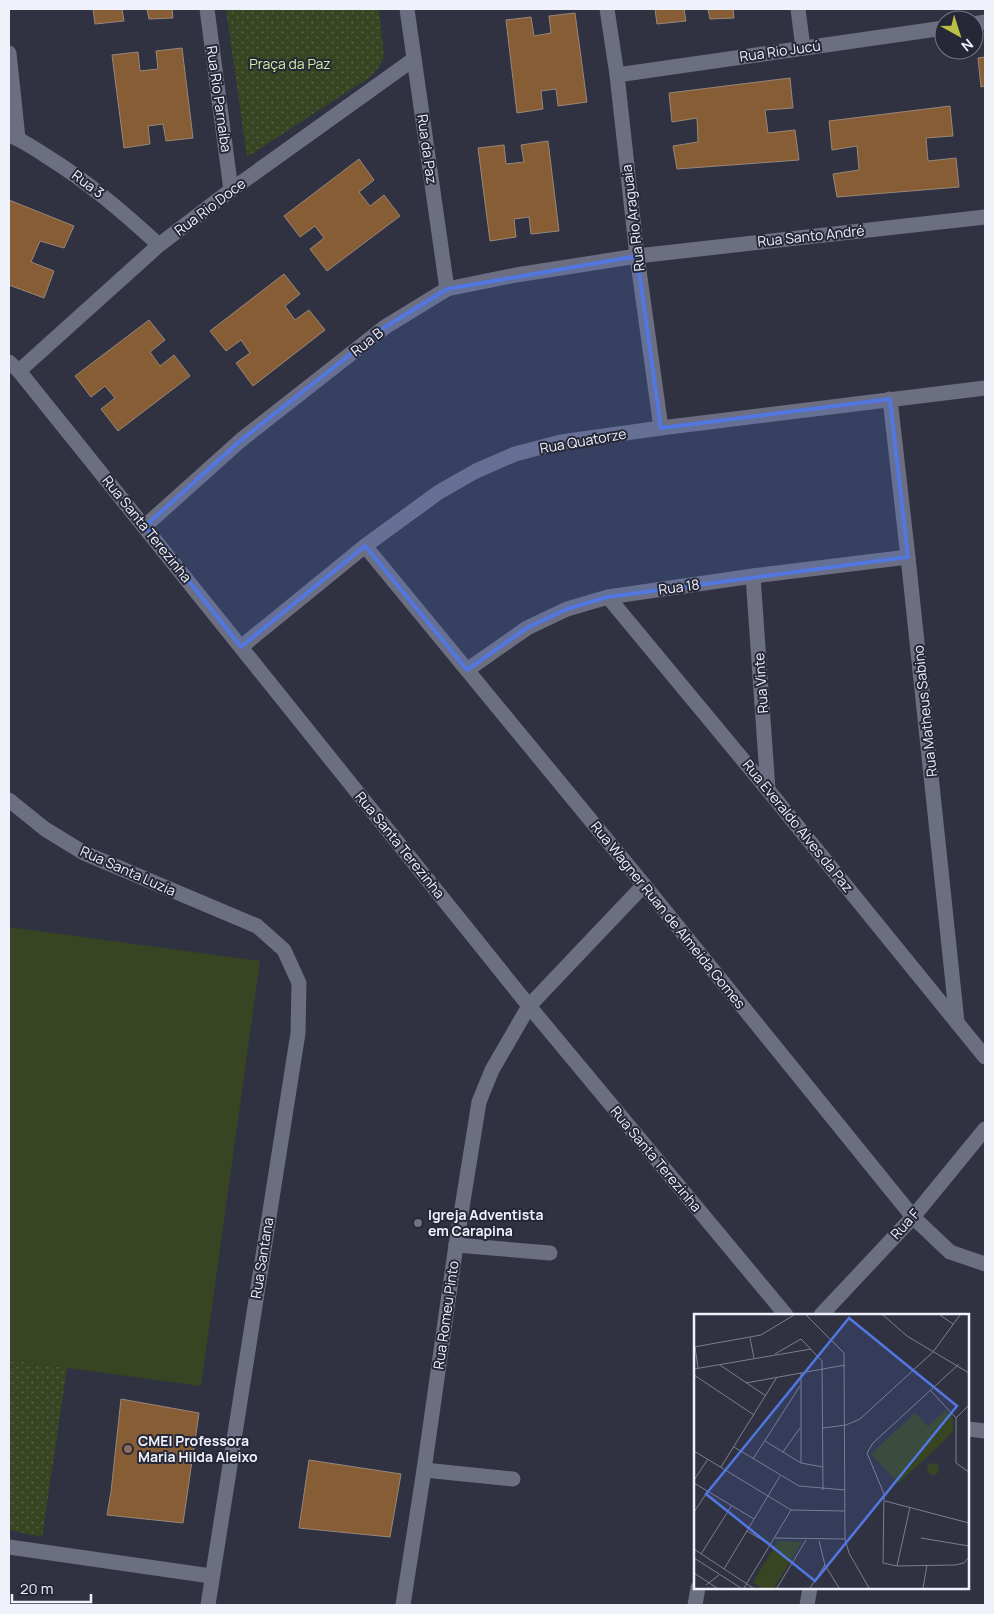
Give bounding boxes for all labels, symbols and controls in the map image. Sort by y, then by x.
north arrow [934,10,984,60]
street label: Rua Rio Jucú [738,35,822,66]
text: N [958,35,977,56]
street label: Rua Rio Parnaíba [203,44,236,153]
park label: Praça da Paz [249,54,331,73]
street label: Rua da Paz [413,113,442,185]
street label: Rua Rio Araguaia [617,163,648,273]
street label: Rua 3 [68,165,108,202]
street label: Rua Rio Doce [170,174,249,240]
street label: Rua Santo André [756,220,865,251]
street label: Rua B [347,323,387,360]
street label: Rua Quatorze [538,424,628,457]
street label: Rua Santa Terezinha [98,471,196,586]
street label: Rua 18 [657,574,701,599]
street label: Rua Matheus Sabino [908,644,941,778]
street label: Rua Vinte [749,652,772,714]
street label: Rua Everaldo Alves da Paz [739,755,858,896]
street label: Rua Santa Terezinha [351,787,449,902]
street label: Rua Wagner Ruan de Almeida Gomes [587,817,750,1012]
street label: Rua Santa Luzia [77,841,179,900]
street label: Rua Santa Terezinha [607,1102,706,1215]
street label: Rua F [886,1204,923,1243]
place label: Igreja Adventista em Carapina [428,1205,544,1240]
street label: Rua Santana [246,1216,277,1300]
marker: Igreja Adventista em Carapina [412,1217,424,1229]
street label: Rua Romeu Pinto [428,1259,463,1371]
inset map [694,1314,969,1589]
place label: CMEI Professora Maria Hilda Aleixo [138,1431,258,1466]
marker: CMEI Professora Maria Hilda Aleixo [122,1443,134,1455]
scale bar [12,1572,91,1604]
text: 20 m [20,1578,53,1599]

